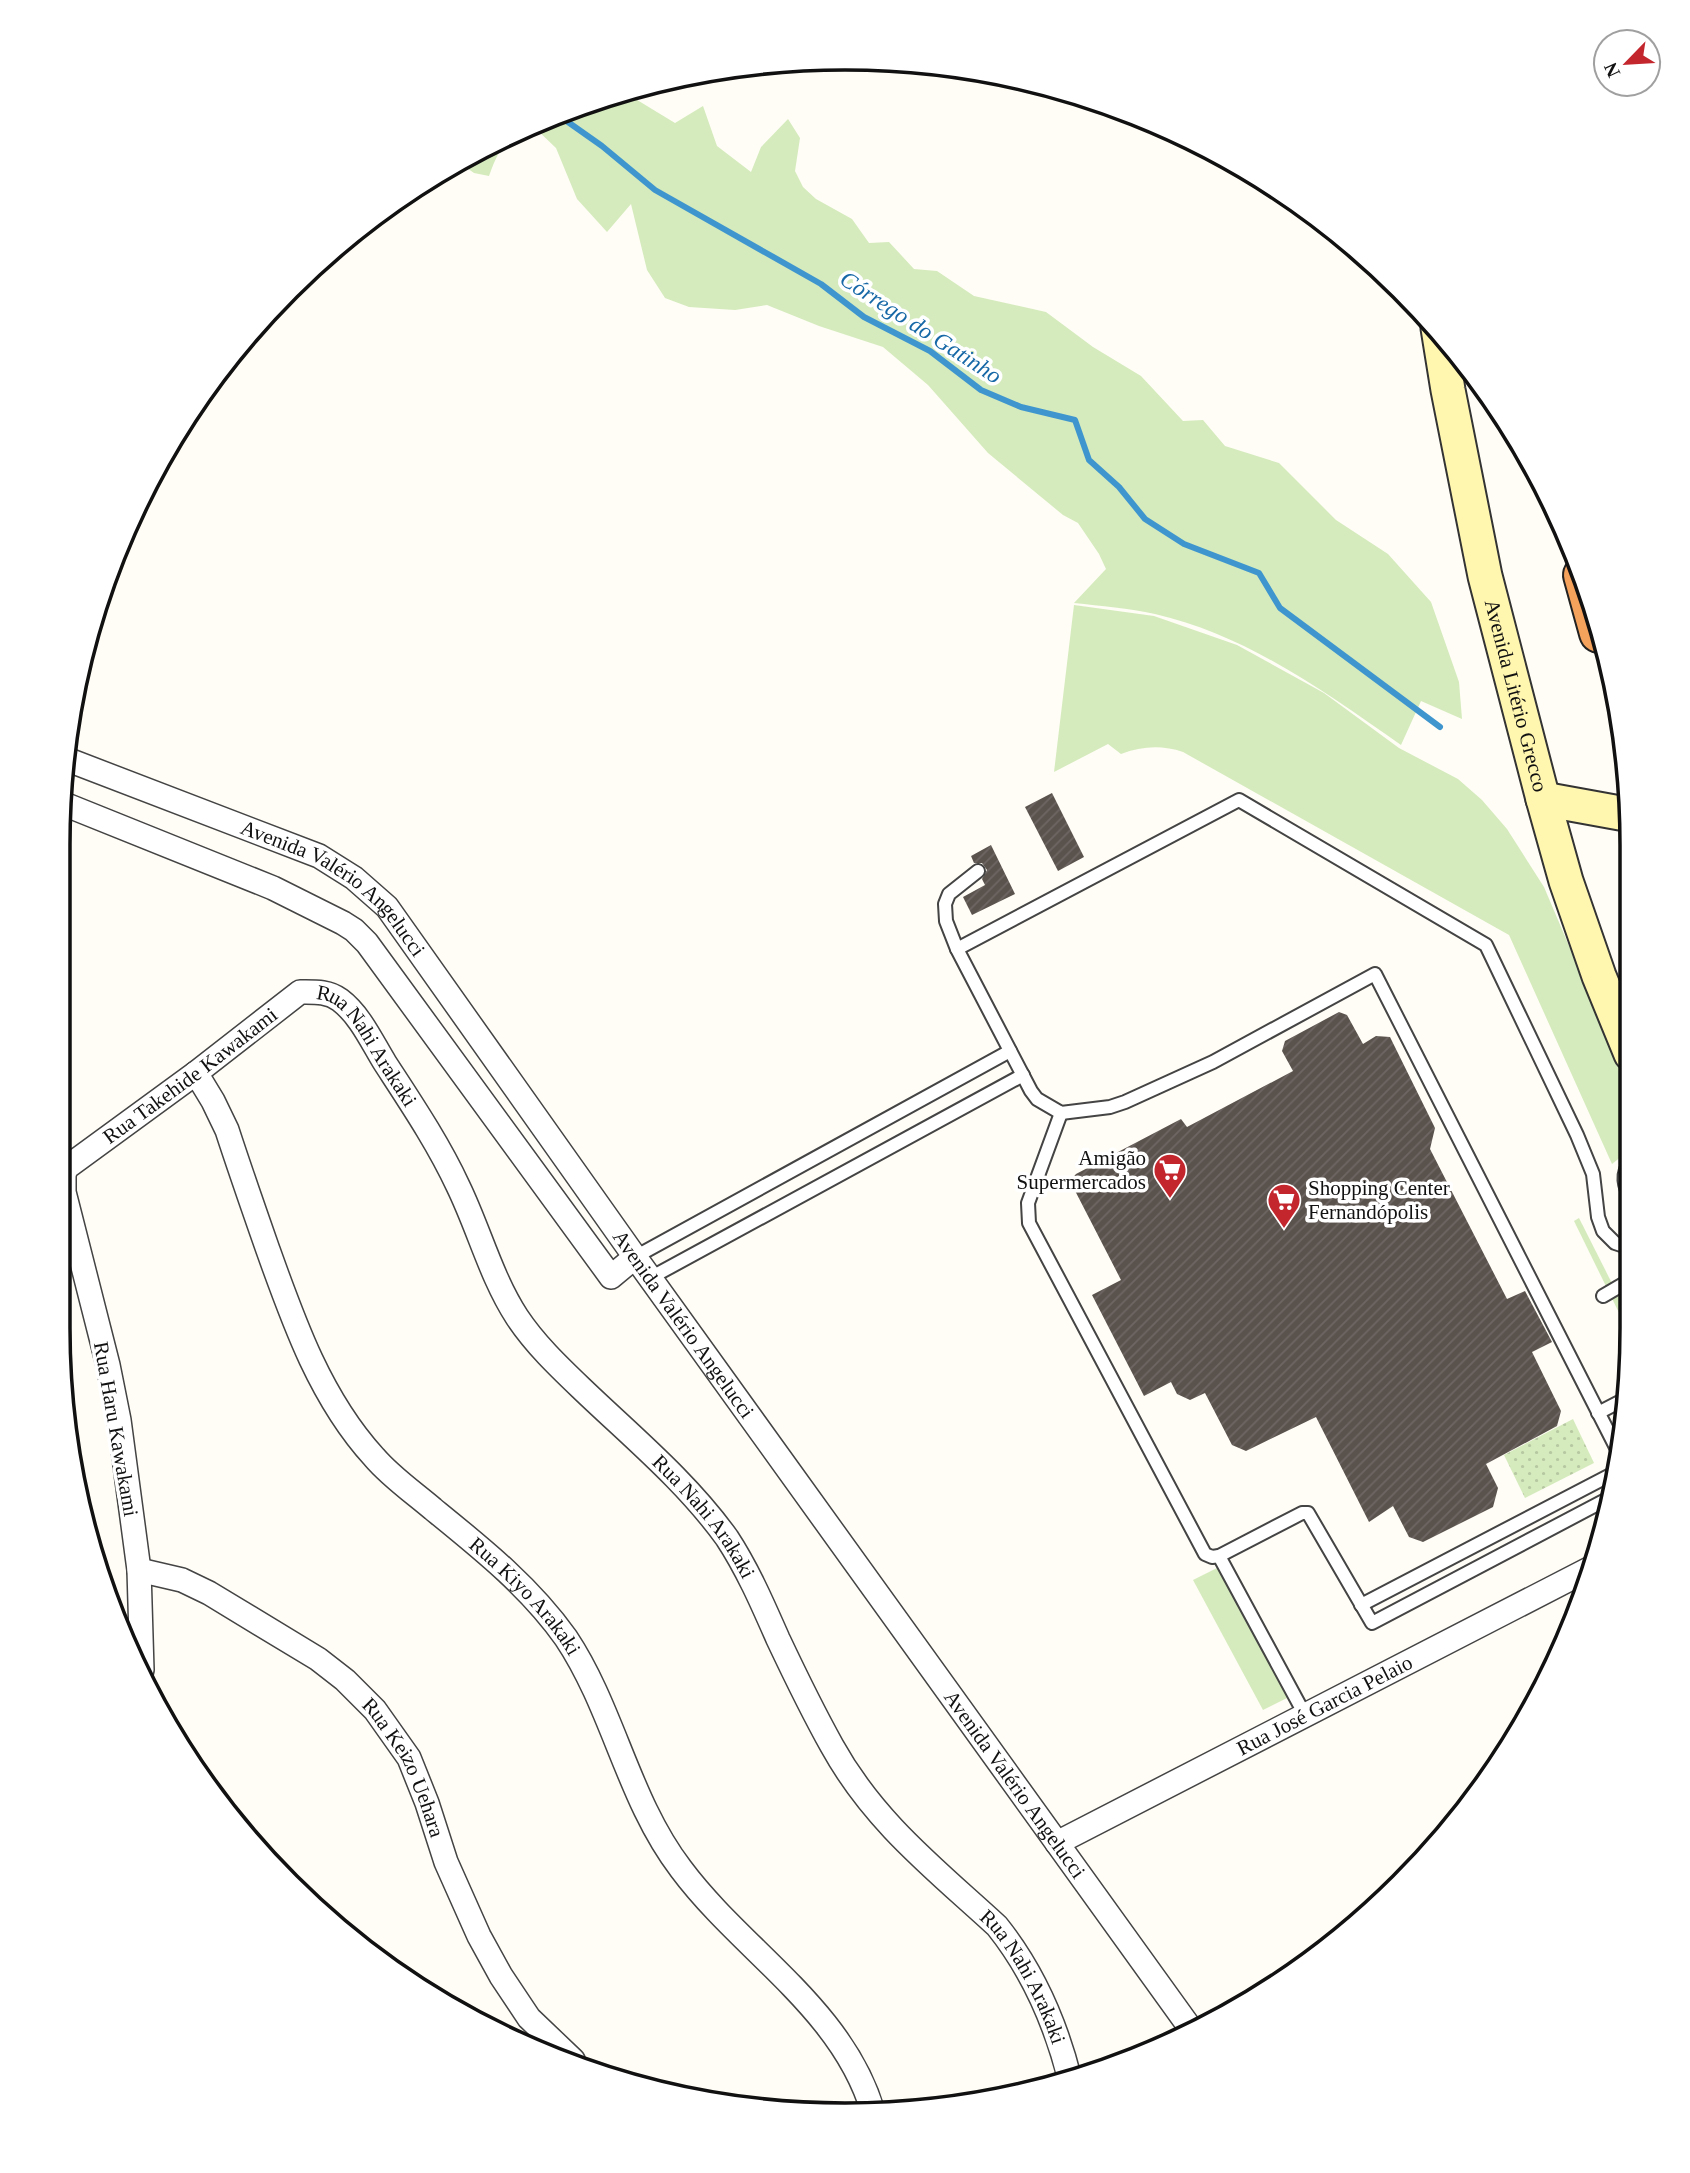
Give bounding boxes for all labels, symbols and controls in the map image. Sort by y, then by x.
north arrow [1592,28,1662,98]
text: N [1600,59,1624,81]
water label: Córrego do Gatinho [836,266,1006,389]
street label: Avenida Litério Grecco [1480,597,1553,794]
street label: Avenida Valério Angelucci [237,815,430,961]
street label: Rua Nahi Arakaki [315,980,422,1111]
street label: Rua Takehide Kawakami [98,1002,282,1149]
place label: Amigão Supermercados [1017,1146,1146,1194]
supermarket icon: Amigão Supermercados [1151,1151,1189,1200]
place label: Shopping Center Fernandópolis [1308,1176,1450,1224]
supermarket icon: Shopping Center Fernandópolis [1265,1181,1303,1230]
street label: Avenida Valério Angelucci [608,1226,759,1423]
street label: Rua Haru Kawakami [89,1340,143,1519]
street label: Rua Nahi Arakaki [648,1450,760,1583]
street label: Rua Kiyo Arakaki [465,1532,586,1659]
street label: Rua José Garcia Pelaio [1233,1650,1416,1760]
street label: Avenida Valério Angelucci [939,1686,1091,1883]
street label: Rua Keizo Uehara [357,1692,449,1841]
street label: Rua Nahi Arakaki [975,1905,1071,2047]

